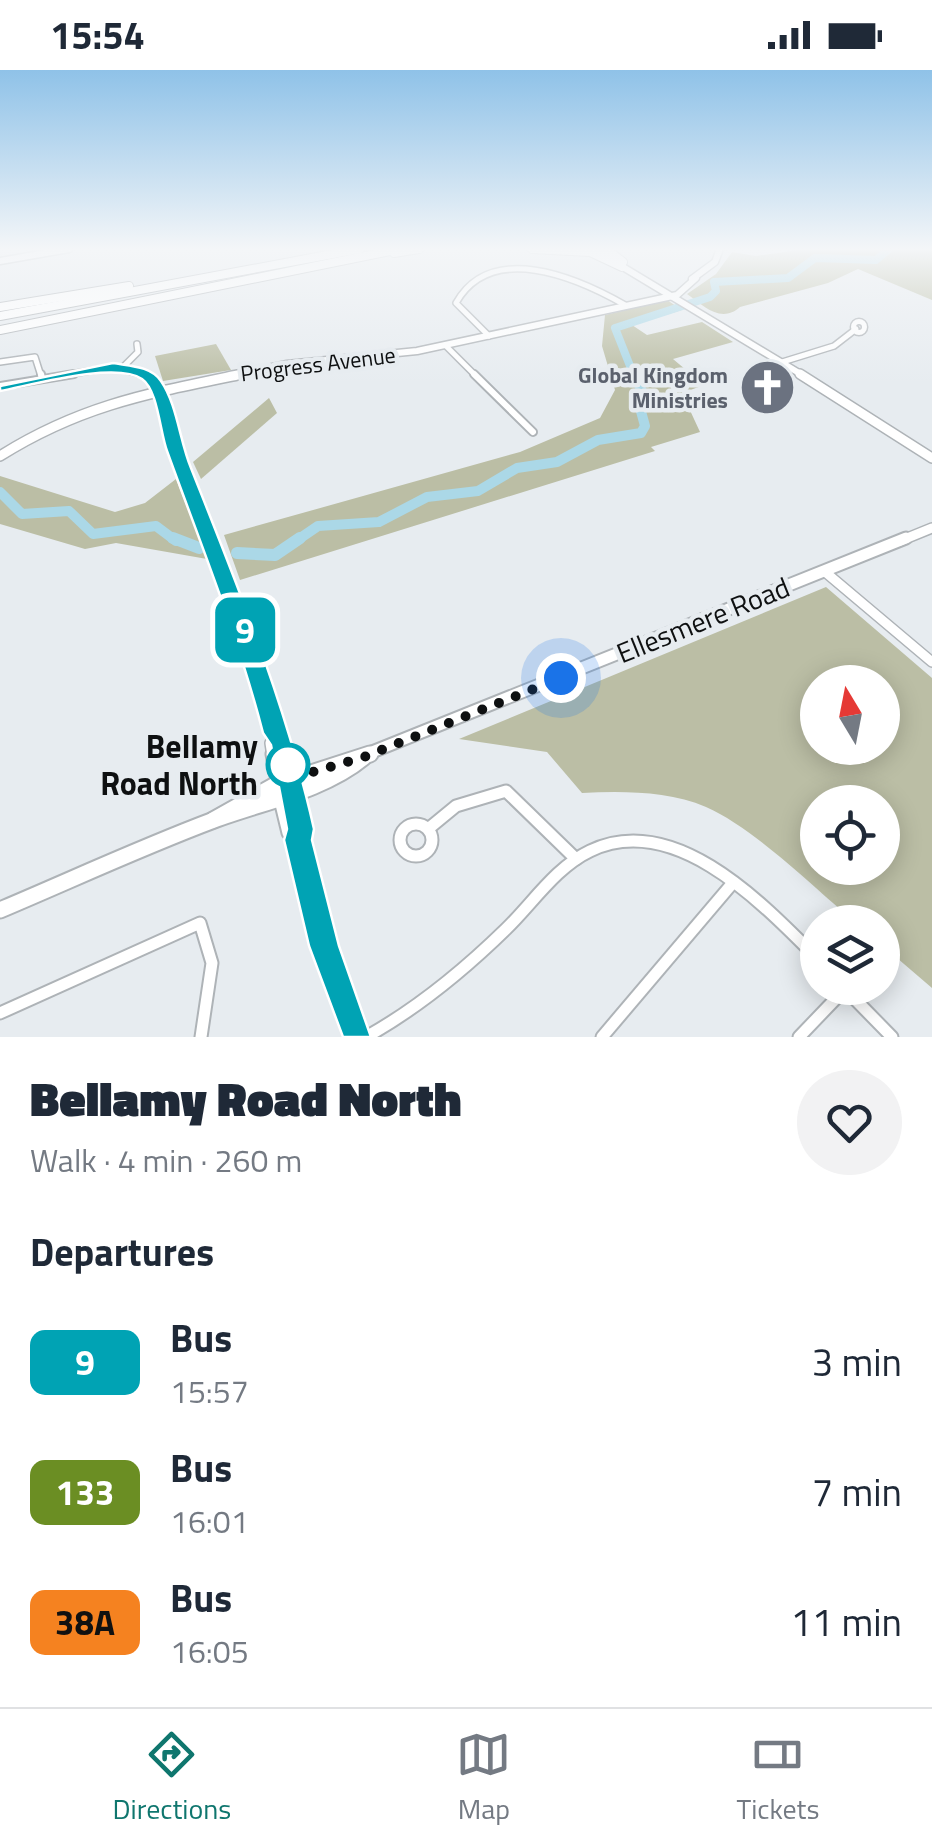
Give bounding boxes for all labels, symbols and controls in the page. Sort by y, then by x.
text: 15:54 [50,6,145,64]
street label: Progress Avenue [239,338,397,390]
place label: Global Kingdom Ministries [578,358,728,417]
church icon: Global Kingdom Ministries [737,358,797,418]
street label: Ellesmere Road [610,565,796,674]
line badge: 9 [212,598,278,662]
text: 9 [235,603,255,657]
your location [536,653,586,703]
north arrow [800,665,900,765]
map controls [800,665,900,1005]
place label: Bellamy Road North [100,722,258,807]
marker: Bellamy Road North [267,744,309,786]
button: locate [800,785,900,885]
button: layers [800,905,900,1005]
text: Bellamy Road North [30,1062,462,1135]
button: heart [797,1070,902,1175]
text: Walk · 4 min · 260 m [30,1136,302,1184]
text: Departures [30,1223,214,1281]
text: Bus [170,1309,232,1367]
text: 3 min [812,1333,902,1391]
text: 9 [75,1335,95,1389]
text: 15:57 [170,1367,249,1415]
text: Bus [170,1439,232,1497]
text: 7 min [812,1463,902,1521]
text: 133 [56,1465,114,1519]
text: 16:01 [170,1497,249,1545]
text: Bus [170,1569,232,1627]
text: 11 min [791,1593,902,1651]
text: 38A [55,1595,115,1649]
text: 16:05 [170,1627,249,1675]
tab: Directions [113,1727,231,1830]
tab: Map [456,1727,511,1830]
tab: Tickets [736,1727,819,1830]

